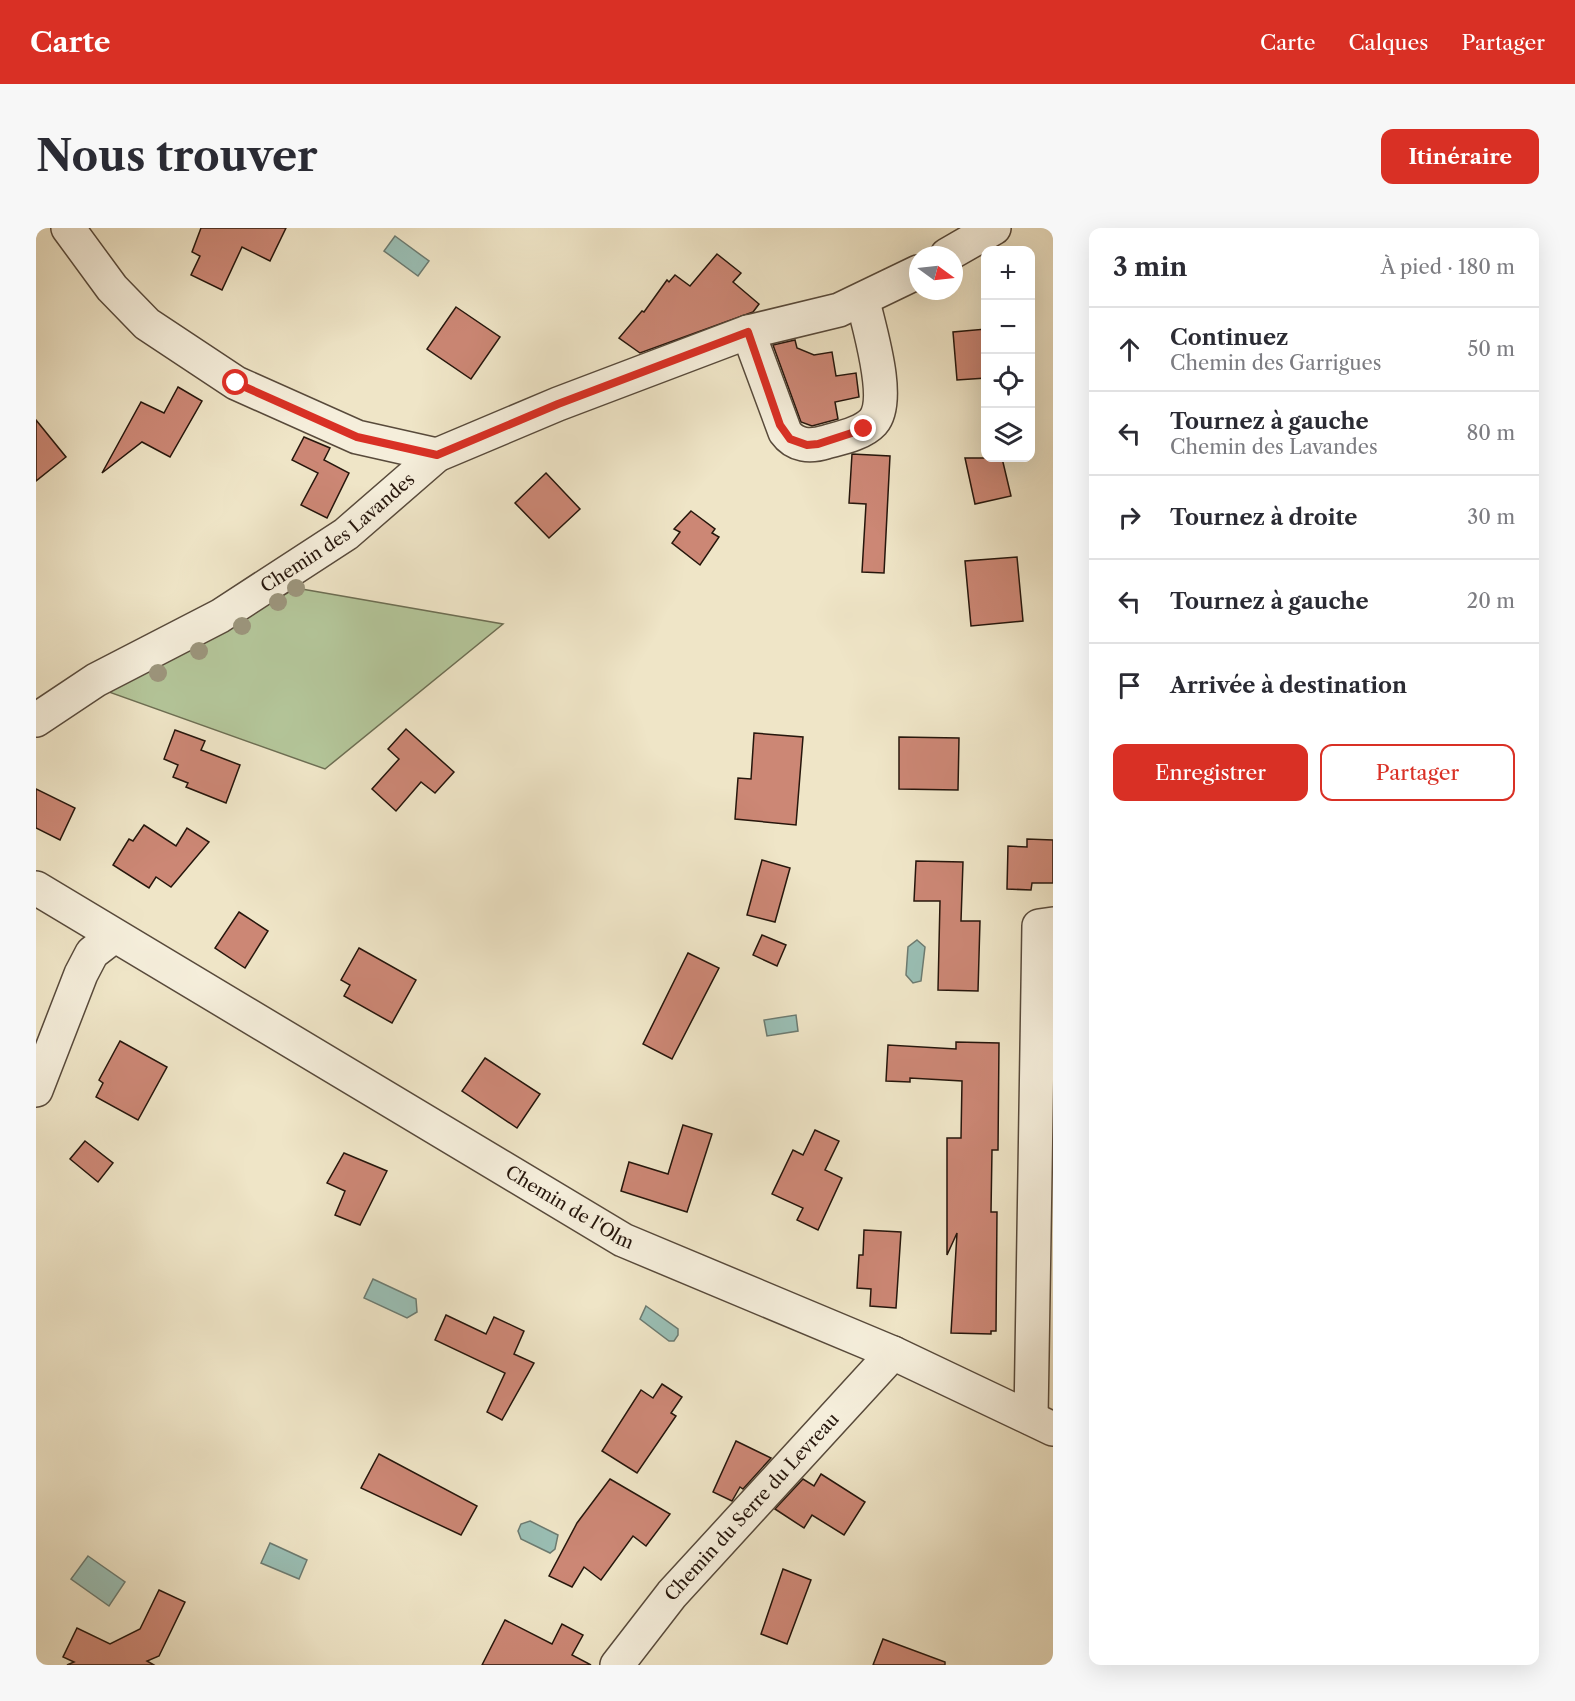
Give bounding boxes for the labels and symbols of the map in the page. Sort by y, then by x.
north arrow [909,246,963,300]
route start [222,369,248,395]
route end [850,415,876,441]
street label: Chemin des Lavandes [257,468,419,598]
street label: Chemin de l'Olm [501,1161,637,1254]
street label: Chemin du Serre du Levreau [660,1408,844,1606]

